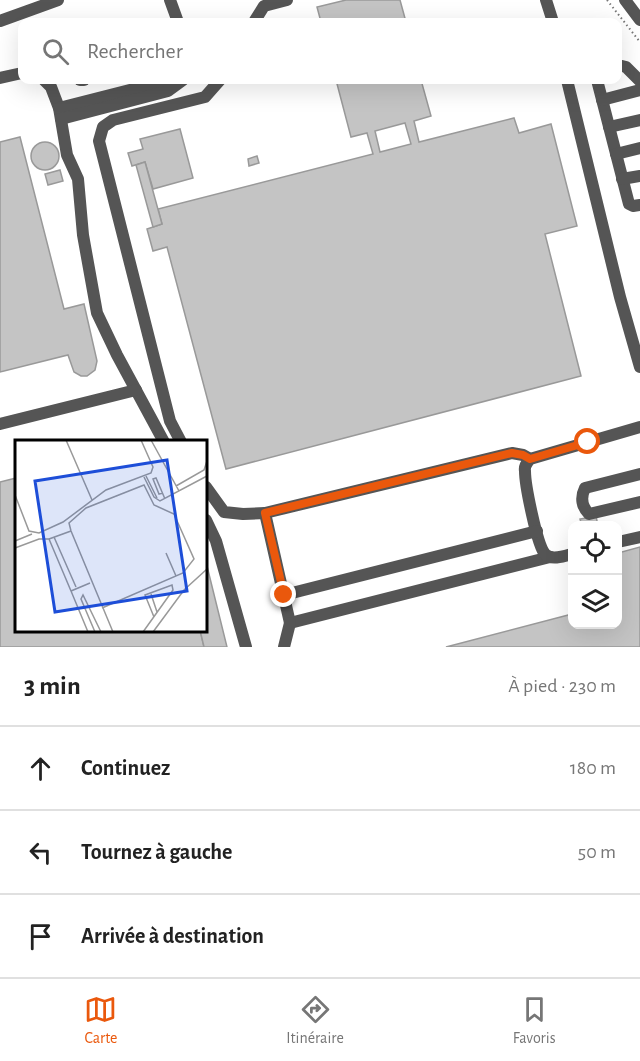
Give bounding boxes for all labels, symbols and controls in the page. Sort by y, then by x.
search box [18,18,622,84]
icon: search [39,35,72,68]
text: Rechercher [87,40,183,62]
route start [574,428,600,454]
inset map [15,440,207,632]
map controls [568,521,622,629]
button: locate [568,521,622,575]
button: layers [568,575,622,629]
route end [270,581,296,607]
text: 3 min [24,673,81,699]
text: À pied · 230 m [508,676,616,696]
icon: ahead [24,752,57,785]
text: Continuez [81,757,170,779]
text: 180 m [570,758,616,778]
icon: left [24,836,57,869]
text: Tournez à gauche [81,841,232,863]
text: 50 m [578,842,616,862]
icon: arrive [24,920,57,953]
text: Arrivée à destination [81,925,264,947]
tab: Carte [84,993,117,1048]
tab: Itinéraire [286,993,344,1048]
tab: Favoris [513,993,556,1048]

